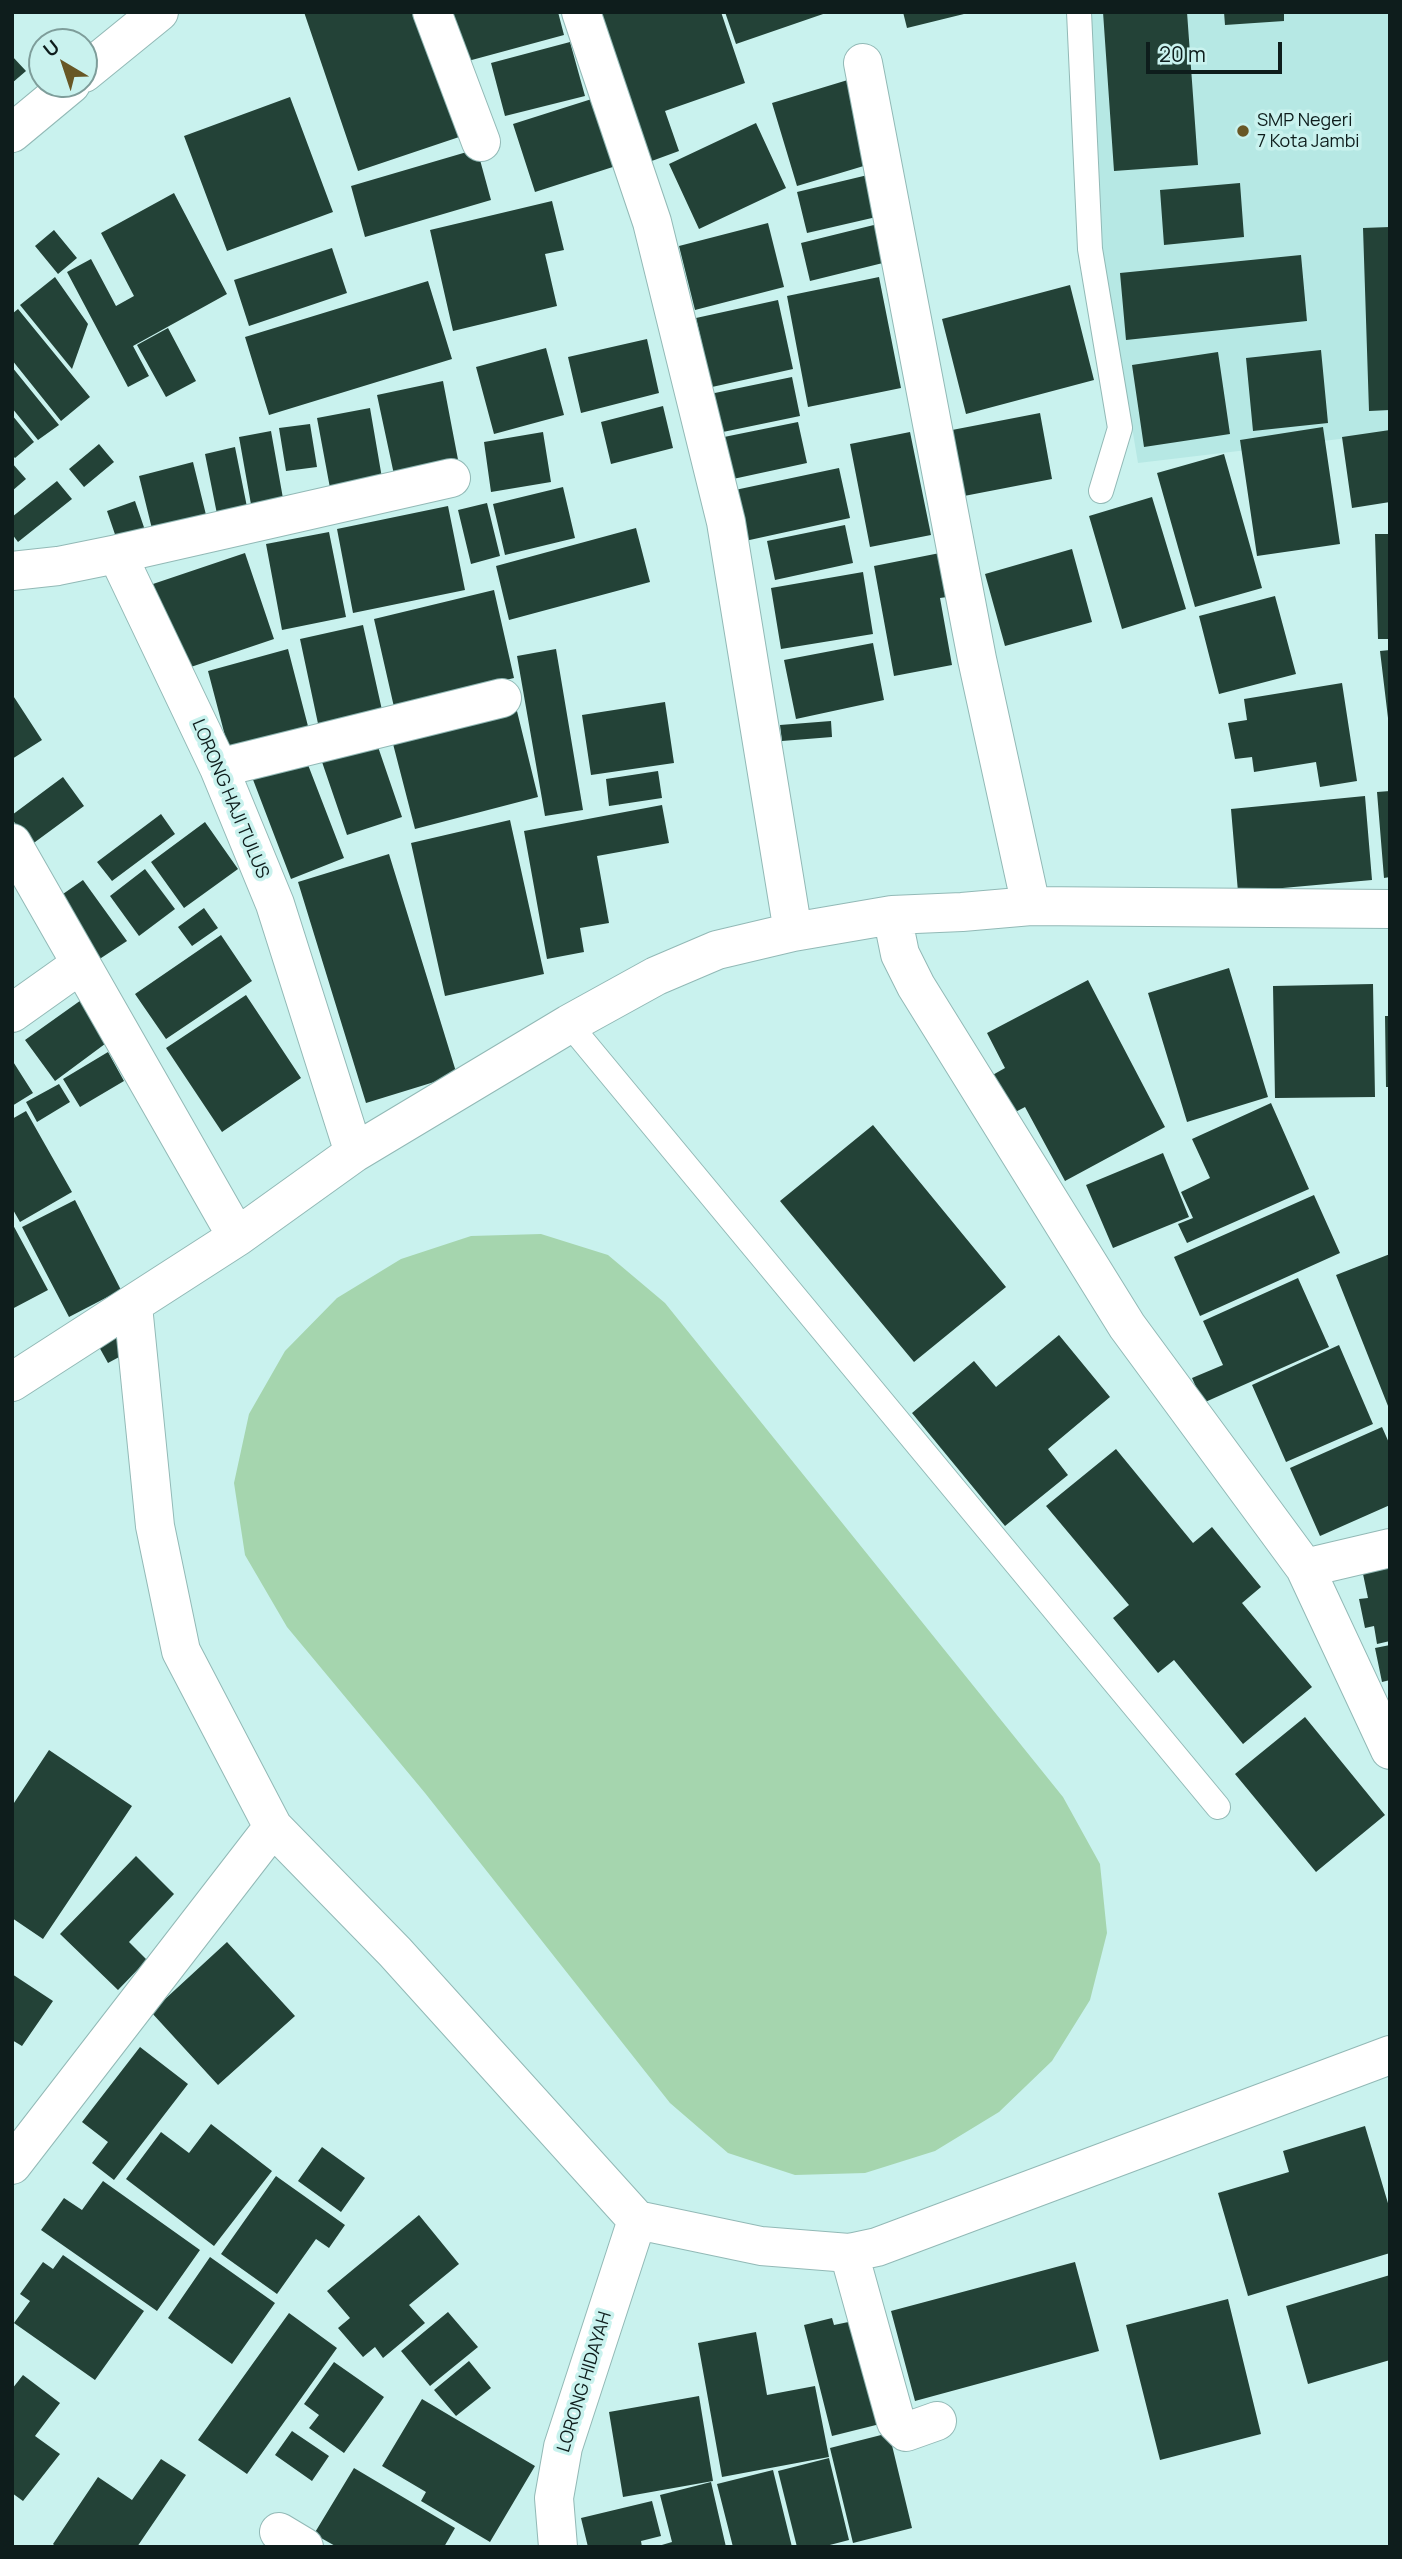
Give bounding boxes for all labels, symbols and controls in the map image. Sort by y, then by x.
north arrow [28,28,98,98]
scale bar [1150,28,1286,72]
text: U [38,34,65,63]
text: 20 m [1159,40,1206,68]
place label: SMP Negeri 7 Kota Jambi [1257,110,1360,152]
marker: SMP Negeri 7 Kota Jambi [1235,123,1251,139]
street label: LORONG HAJI TULUS [187,716,273,882]
street label: LORONG HIDAYAH [553,2309,617,2455]

